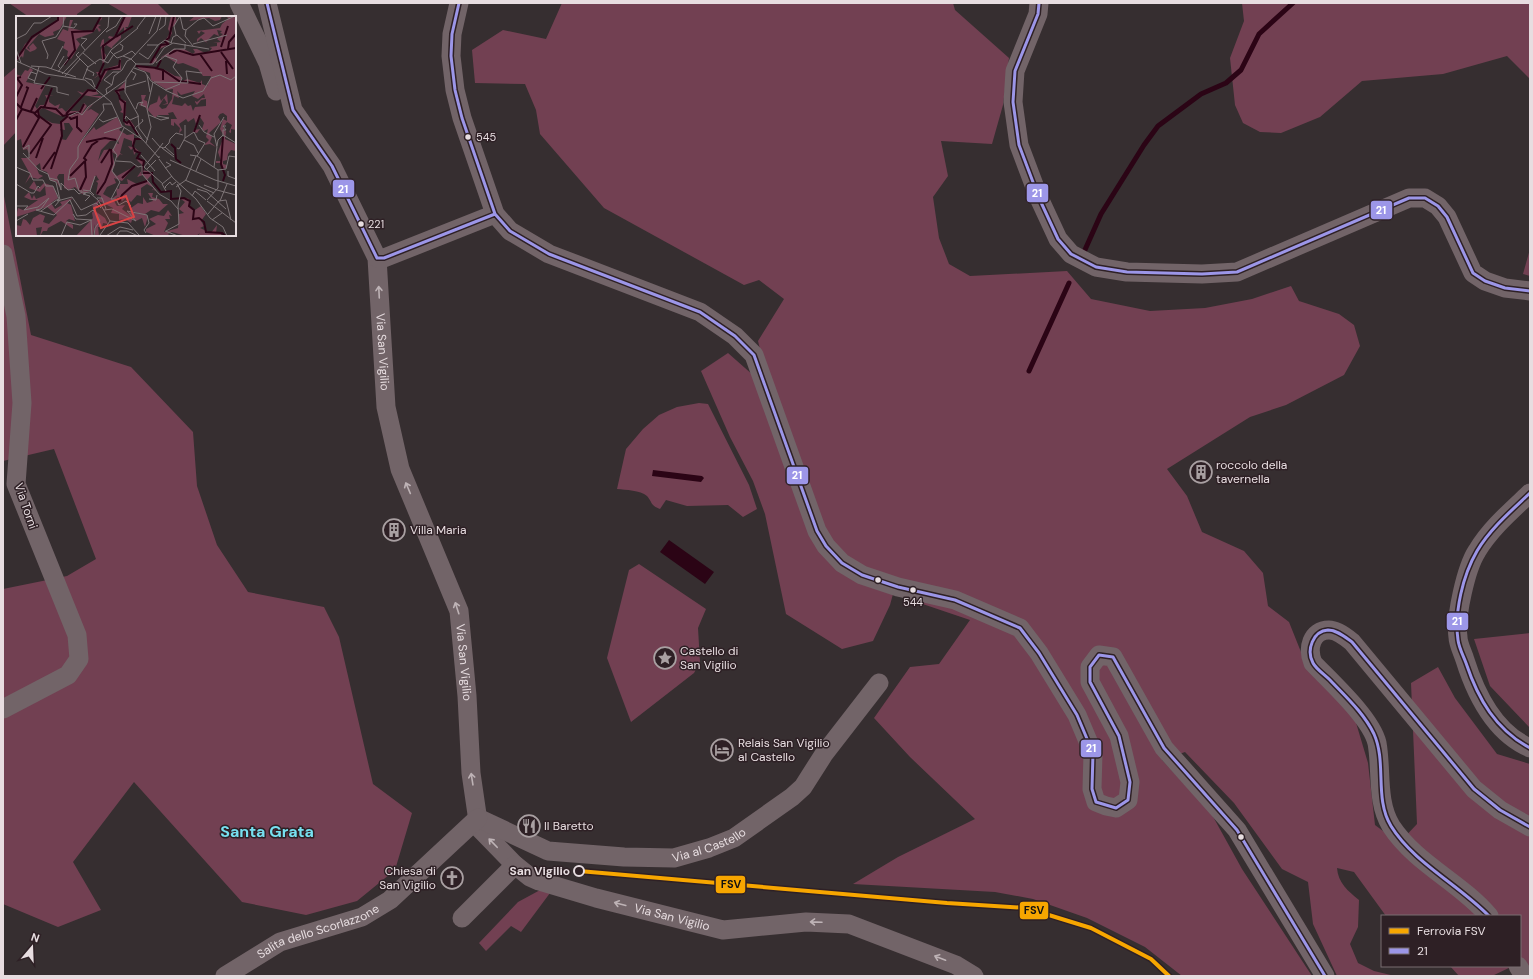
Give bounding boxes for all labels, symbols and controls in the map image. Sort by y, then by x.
inset map [16,16,236,236]
place label: 545 [476,130,496,144]
marker: 545 [463,132,473,142]
line badge: 21 [332,179,355,198]
text: 21 [338,182,348,196]
line badge: 21 [1026,183,1049,203]
text: 21 [1032,186,1042,200]
line badge: 21 [1370,200,1393,220]
text: 21 [1376,203,1386,217]
place label: 221 [368,217,384,231]
marker: 221 [356,219,366,229]
one-way arrow [375,285,383,298]
street label: Via San Vigilio [372,313,393,391]
place label: roccolo della tavernella [1216,457,1287,487]
building icon: roccolo della tavernella [1188,459,1214,485]
line badge: 21 [786,466,809,485]
text: 21 [792,468,802,482]
street label: Via Torni [11,481,41,531]
one-way arrow [404,483,411,495]
building icon: Villa Maria [381,517,407,543]
place label: Villa Maria [410,522,466,538]
unlabelled marker [873,575,883,585]
marker: 544 [908,585,918,595]
place label: 544 [903,595,923,609]
one-way arrow [453,602,460,615]
line badge: 21 [1446,612,1469,631]
text: 21 [1452,614,1462,628]
street label: Via San Vigilio [452,623,475,701]
place label: Castello di San Vigilio [680,643,738,673]
place icon: Castello di San Vigilio [652,645,678,671]
place label: Relais San Vigilio al Castello [738,735,830,765]
hotel icon: Relais San Vigilio al Castello [709,737,735,763]
line badge: 21 [1080,739,1102,758]
text: 21 [1086,741,1096,755]
one-way arrow [468,773,476,786]
restaurant icon: Il Baretto [516,813,542,839]
place label: Il Baretto [544,818,594,834]
district label: Santa Grata [220,821,314,842]
street label: Via al Castello [670,824,749,866]
unlabelled marker [1236,832,1246,842]
one-way arrow [489,837,498,848]
place label: Chiesa di San Vigilio [379,863,436,893]
place label: San Vigilio [509,863,570,879]
church icon: Chiesa di San Vigilio [439,865,465,891]
marker: San Vigilio [573,865,585,877]
line badge: FSV [715,875,746,894]
text: FSV [721,877,741,891]
street label: Salita dello Scorlazzone [254,900,382,962]
one-way arrow [614,900,627,907]
street label: Via San Vigilio [633,900,712,934]
line badge: FSV [1019,901,1049,920]
text: FSV [1024,903,1044,917]
legend [1381,915,1521,967]
one-way arrow [810,919,823,926]
text: Ferrovia FSV [1417,923,1486,939]
north arrow [12,927,52,967]
text: N [29,930,41,945]
text: 21 [1417,943,1428,959]
one-way arrow [934,954,946,962]

